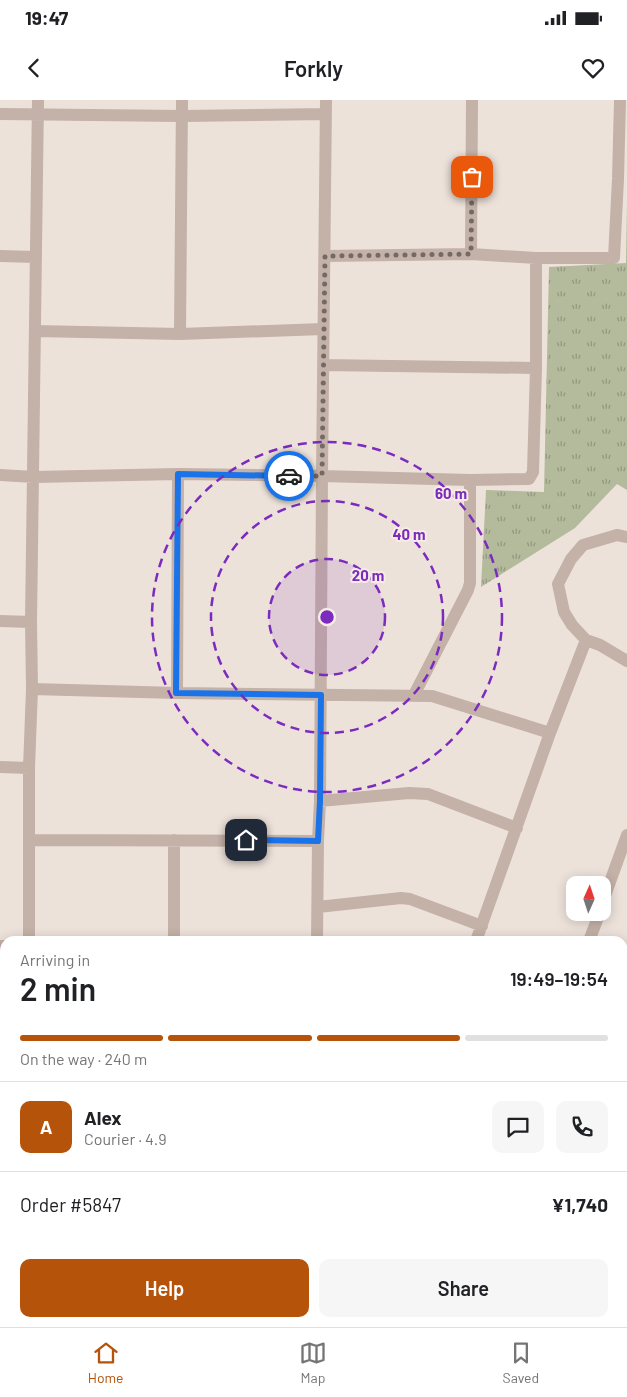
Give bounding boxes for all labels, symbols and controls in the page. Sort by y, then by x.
text: 19:47 [25,6,68,29]
icon: back [20,54,48,82]
icon: heart [579,54,607,82]
text: Forkly [284,55,343,81]
pin [451,156,493,198]
icon: bag [458,163,486,191]
courier [264,451,314,501]
icon: car [275,462,303,490]
text: 60 m [435,484,467,502]
text: 40 m [392,525,426,543]
text: 20 m [352,566,384,584]
centre of rings [318,608,336,626]
pin [225,819,267,861]
icon: home [232,826,260,854]
north arrow [566,876,611,921]
map controls [566,876,611,921]
text: Arriving in [20,950,90,969]
text: 19:49–19:54 [510,967,608,990]
text: 2 min [20,969,96,1007]
text: On the way · 240 m [20,1049,147,1068]
button: chat [492,1101,544,1153]
button: phone [556,1101,608,1153]
text: Alex [84,1106,122,1129]
text: A [40,1115,52,1138]
text: Courier · 4.9 [84,1129,167,1148]
text: Order #5847 [20,1193,121,1216]
text: ¥1,740 [551,1193,608,1216]
button: Help [20,1259,309,1317]
button: Share [319,1259,608,1317]
tab: Home [88,1339,123,1386]
tab: Map [299,1339,327,1386]
tab: Saved [502,1339,539,1386]

